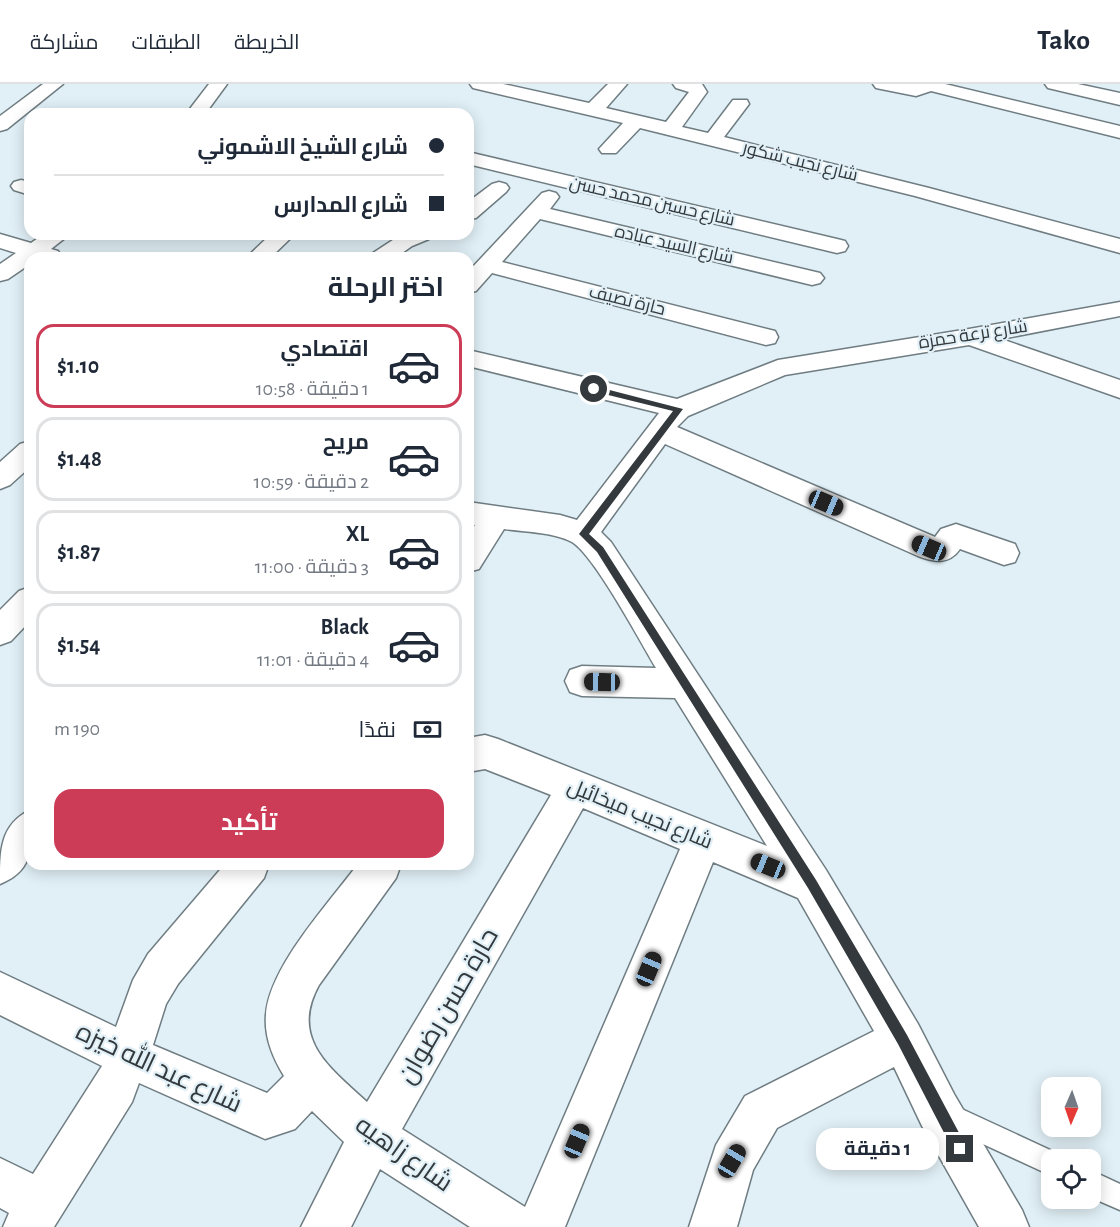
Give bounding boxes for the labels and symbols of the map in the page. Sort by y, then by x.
street label: شارع نجيب شكور [739,138,860,187]
street label: شارع حسين محمد حسن [567,173,737,232]
street label: شارع السيد عباده [612,222,735,269]
street label: حارة نصيف [587,283,667,320]
street label: شارع ترعة حمزة [917,317,1029,354]
route start [580,375,607,402]
car [806,488,846,518]
car [909,533,949,563]
car [584,673,620,691]
street label: شارع نجيب ميخائيل [563,775,715,855]
car [748,851,788,881]
street label: حارة حسن رضوان [393,924,505,1089]
car [634,949,664,989]
street label: شارع عبد الله خيزه [71,1014,248,1120]
north arrow [1041,1077,1101,1137]
street label: شارع زاهيه [349,1111,457,1199]
car [562,1121,592,1161]
callout: 1 دقيقة [816,1128,939,1170]
route end [946,1135,973,1162]
car [715,1141,749,1181]

